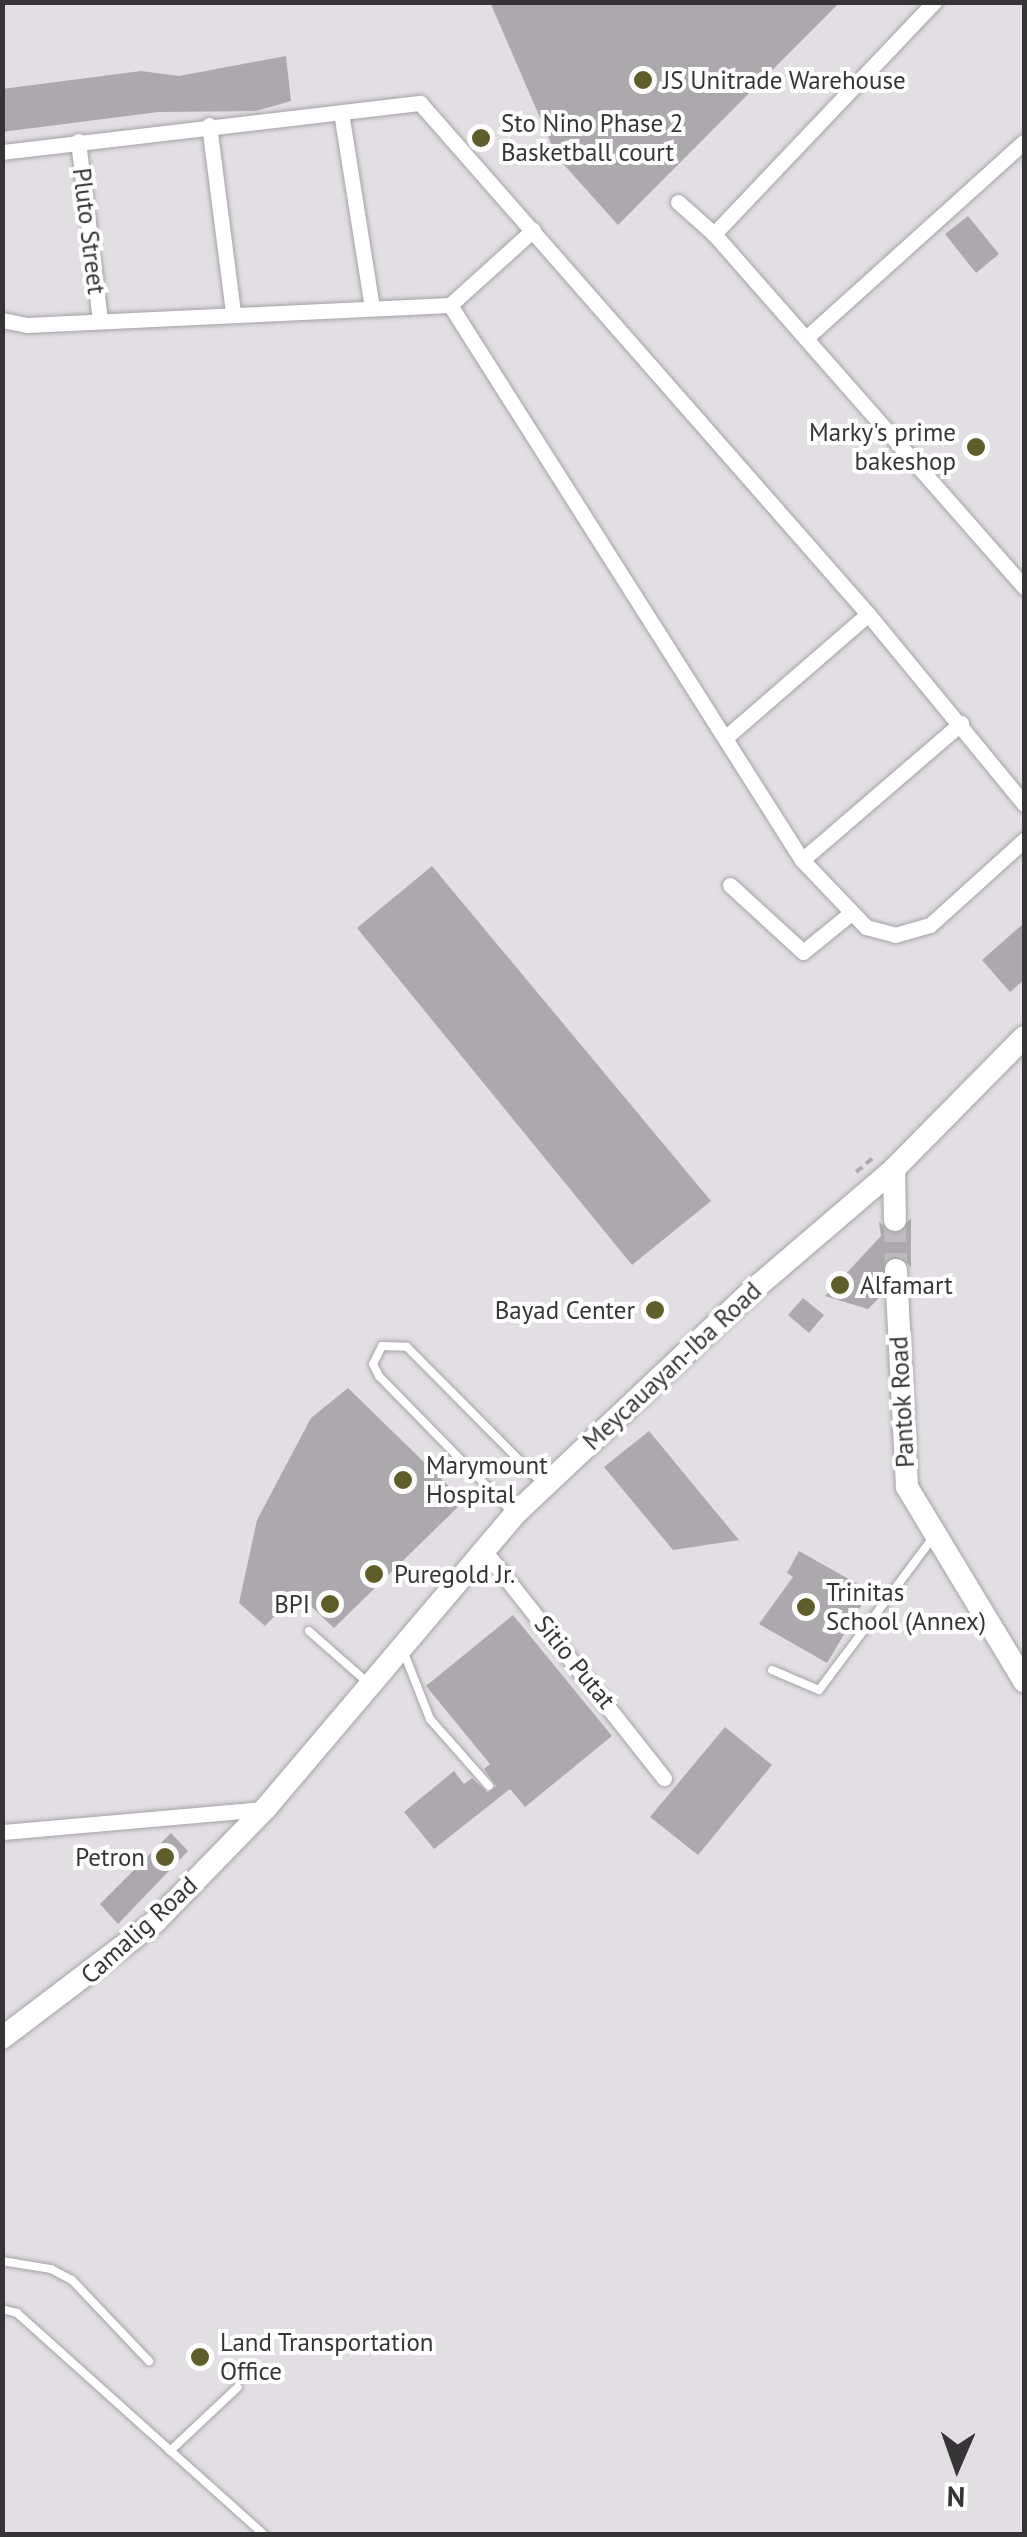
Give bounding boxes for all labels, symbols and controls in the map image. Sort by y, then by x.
place label: JS Unitrade Warehouse [663,65,906,95]
marker: JS Unitrade Warehouse [632,69,654,91]
place label: Sto Nino Phase 2 Basketball court [501,109,683,168]
marker: Sto Nino Phase 2 Basketball court [470,127,492,149]
street label: Pluto Street [66,166,112,296]
place label: Marky's prime bakeshop [809,418,956,477]
marker: Marky's prime bakeshop [965,436,987,458]
place label: Alfamart [860,1270,953,1300]
marker: Alfamart [829,1274,851,1296]
street label: Meycauayan-Iba Road [577,1276,767,1456]
place label: Bayad Center [495,1295,635,1325]
marker: Bayad Center [644,1299,666,1321]
street label: Pantok Road [884,1335,920,1469]
place label: Marymount Hospital [426,1451,548,1510]
marker: Marymount Hospital [390,1467,416,1493]
place label: Puregold Jr. [394,1559,515,1589]
marker: Puregold Jr. [363,1563,385,1585]
place label: Trinitas School (Annex) [826,1578,986,1637]
place label: BPI [274,1589,310,1619]
marker: BPI [319,1593,341,1615]
marker: Trinitas School (Annex) [795,1596,817,1618]
street label: Sitio Putat [528,1609,622,1715]
place label: Petron [75,1842,145,1872]
marker: Petron [154,1846,176,1868]
street label: Camalig Road [75,1870,203,1990]
place label: Land Transportation Office [220,2328,434,2387]
marker: Land Transportation Office [189,2346,211,2368]
north arrow [907,2417,1007,2517]
text: N [946,2479,966,2516]

